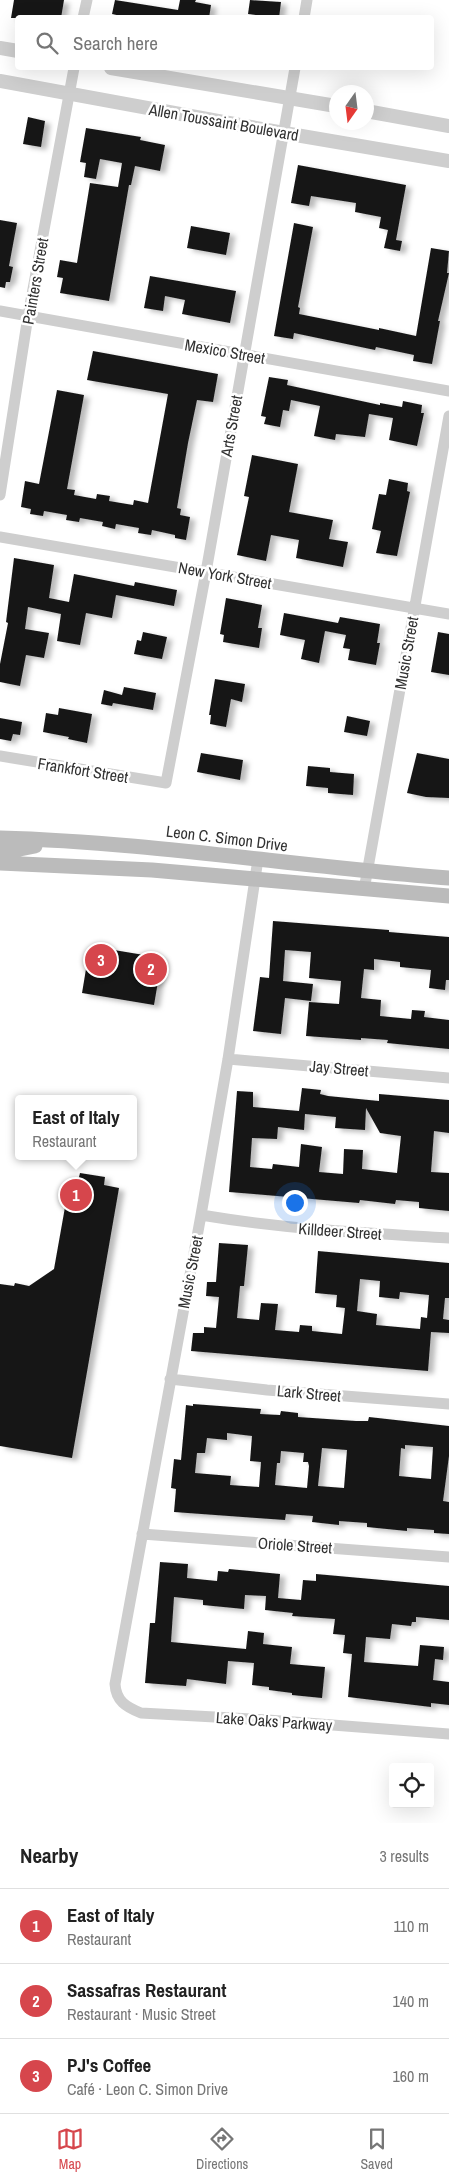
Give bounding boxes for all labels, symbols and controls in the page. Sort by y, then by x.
search box [15,15,434,70]
icon: search [33,29,61,57]
text: Search here [73,30,158,56]
north arrow [329,85,374,130]
street label: Allen Toussaint Boulevard [147,98,301,146]
street label: Painters Street [17,236,53,326]
street label: Mexico Street [183,333,267,369]
street label: Arts Street [215,393,247,459]
street label: New York Street [177,556,274,594]
street label: Music Street [389,614,423,691]
street label: Frankfort Street [36,752,130,788]
street label: Leon C. Simon Drive [165,820,289,856]
pin: 3 [85,941,117,979]
pin: 2 [135,950,167,988]
street label: Jay Street [309,1054,370,1082]
popup [15,1095,137,1160]
text: East of Italy [32,1104,120,1130]
text: Restaurant [32,1130,96,1152]
pin: 1 [60,1176,92,1214]
your location [282,1190,308,1216]
street label: Killdeer Street [298,1217,383,1245]
street label: Music Street [172,1233,208,1310]
street label: Lark Street [276,1379,342,1407]
street label: Oriole Street [257,1531,333,1559]
street label: Lake Oaks Parkway [215,1706,333,1736]
map controls [389,1763,434,1808]
button: locate [389,1763,434,1808]
text: Nearby [20,1841,78,1870]
text: 3 results [379,1845,429,1867]
text: East of Italy [67,1902,154,1928]
text: 1 [32,1915,40,1937]
text: 110 m [393,1915,429,1937]
text: Restaurant [67,1928,131,1950]
text: Sassafras Restaurant [67,1977,226,2003]
text: 2 [32,1990,40,2012]
text: 140 m [393,1990,429,2012]
text: Restaurant · Music Street [67,2003,216,2025]
text: PJ's Coffee [67,2052,151,2078]
text: 3 [32,2065,40,2087]
text: 160 m [393,2065,429,2087]
text: Café · Leon C. Simon Drive [67,2078,228,2100]
tab: Map [56,2125,84,2173]
tab: Directions [196,2125,248,2173]
tab: Saved [360,2125,393,2173]

